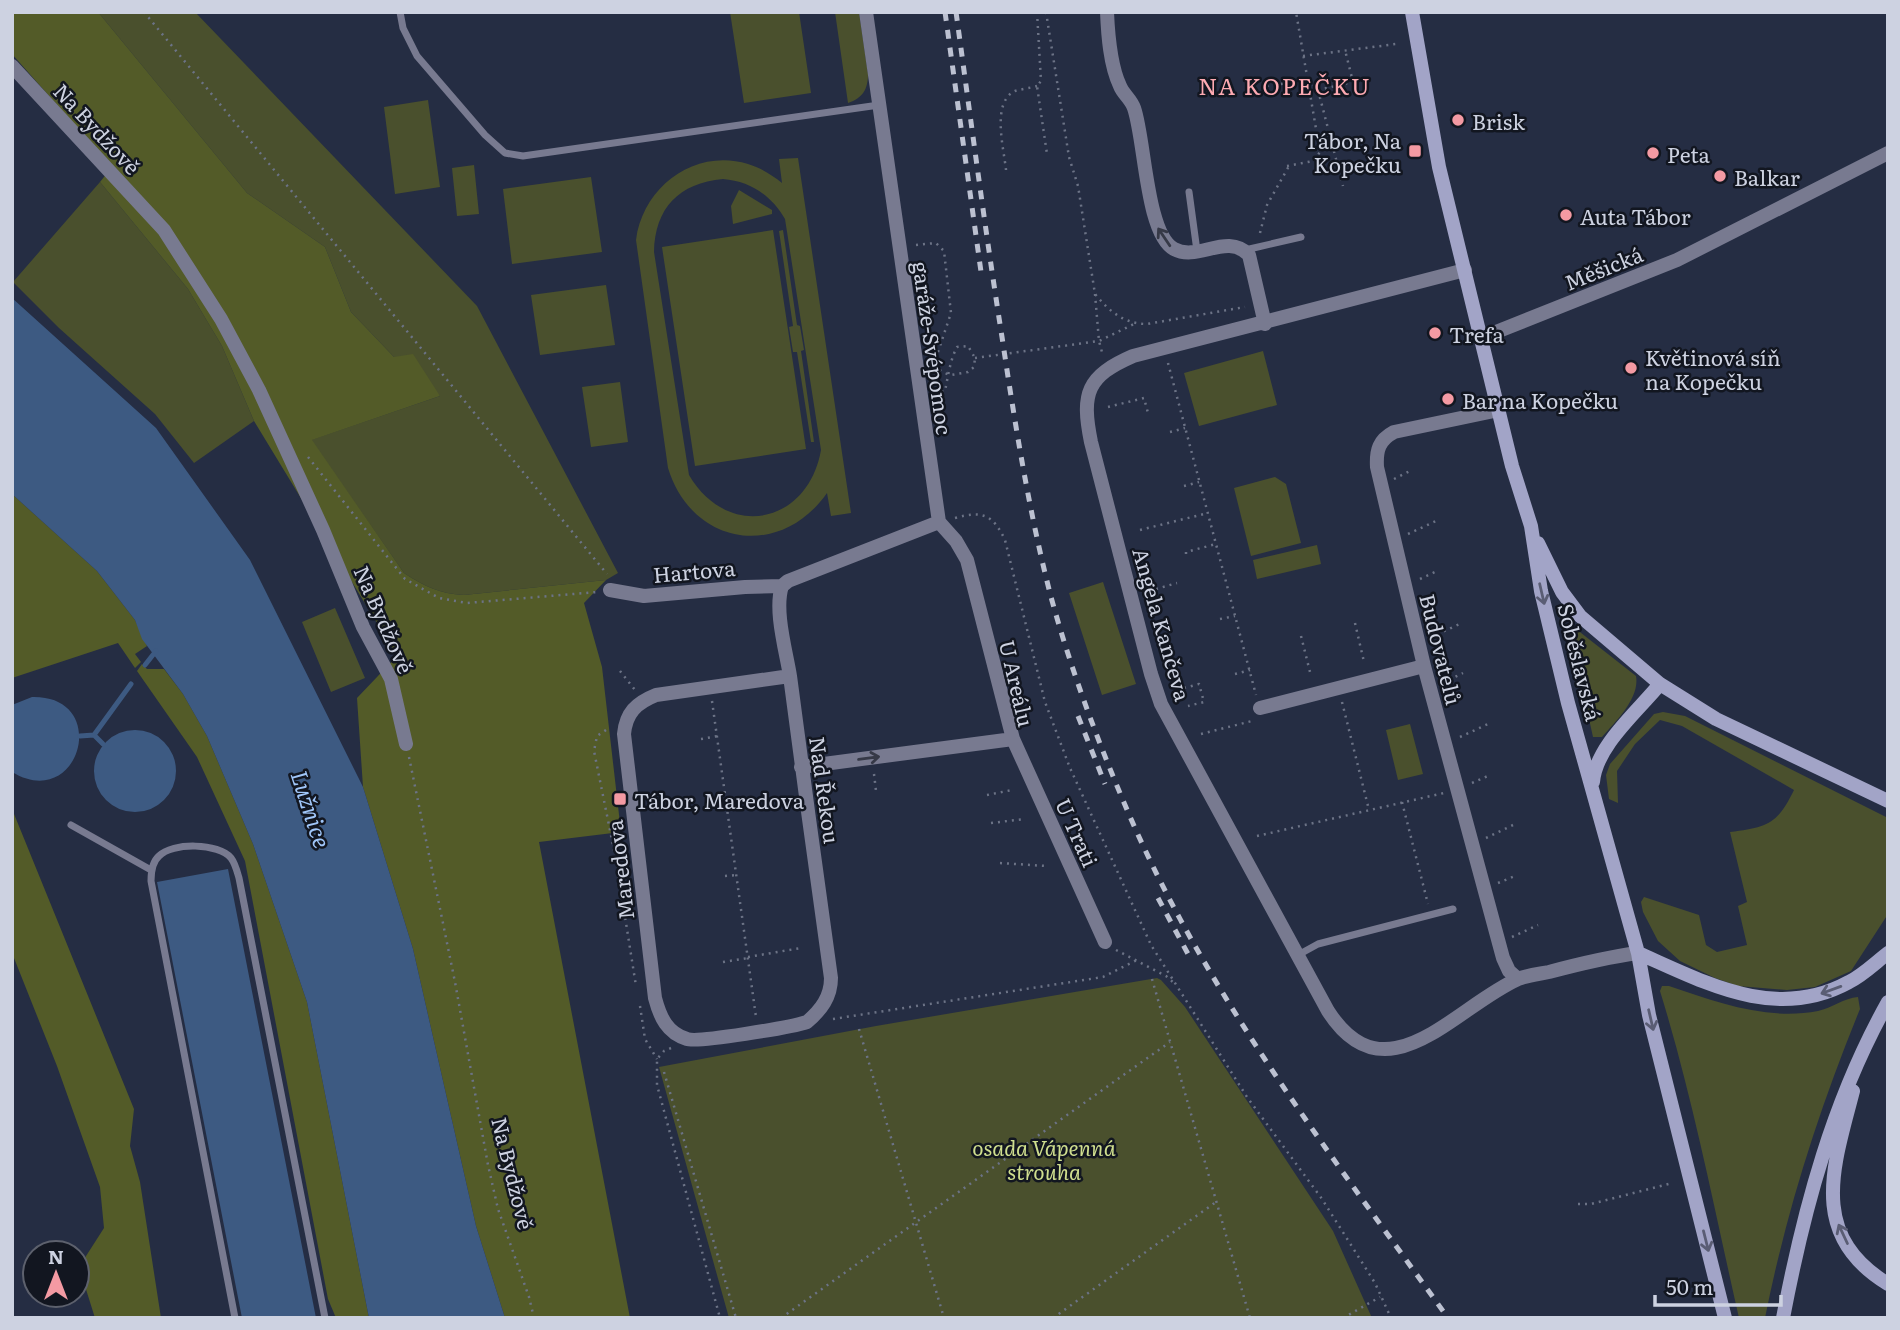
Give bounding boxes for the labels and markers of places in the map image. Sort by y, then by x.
place label: Brisk [1472,105,1525,136]
marker: Brisk [1450,112,1466,128]
place label: Tábor, Na Kopečku [1304,124,1402,179]
place label: Peta [1667,138,1710,169]
marker: Tábor, Na Kopečku [1407,143,1423,159]
marker: Peta [1645,145,1661,161]
place label: Balkar [1734,161,1800,192]
marker: Balkar [1712,168,1728,184]
place label: Auta Tábor [1580,200,1691,231]
marker: Auta Tábor [1558,207,1574,223]
place label: Trefa [1449,318,1505,349]
marker: Trefa [1427,325,1443,341]
place label: Květinová síň na Kopečku [1645,341,1781,396]
marker: Květinová síň na Kopečku [1623,360,1639,376]
place label: Bar na Kopečku [1462,384,1618,415]
marker: Bar na Kopečku [1440,391,1456,407]
place label: Tábor, Maredova [634,784,805,815]
marker: Tábor, Maredova [612,791,628,807]

